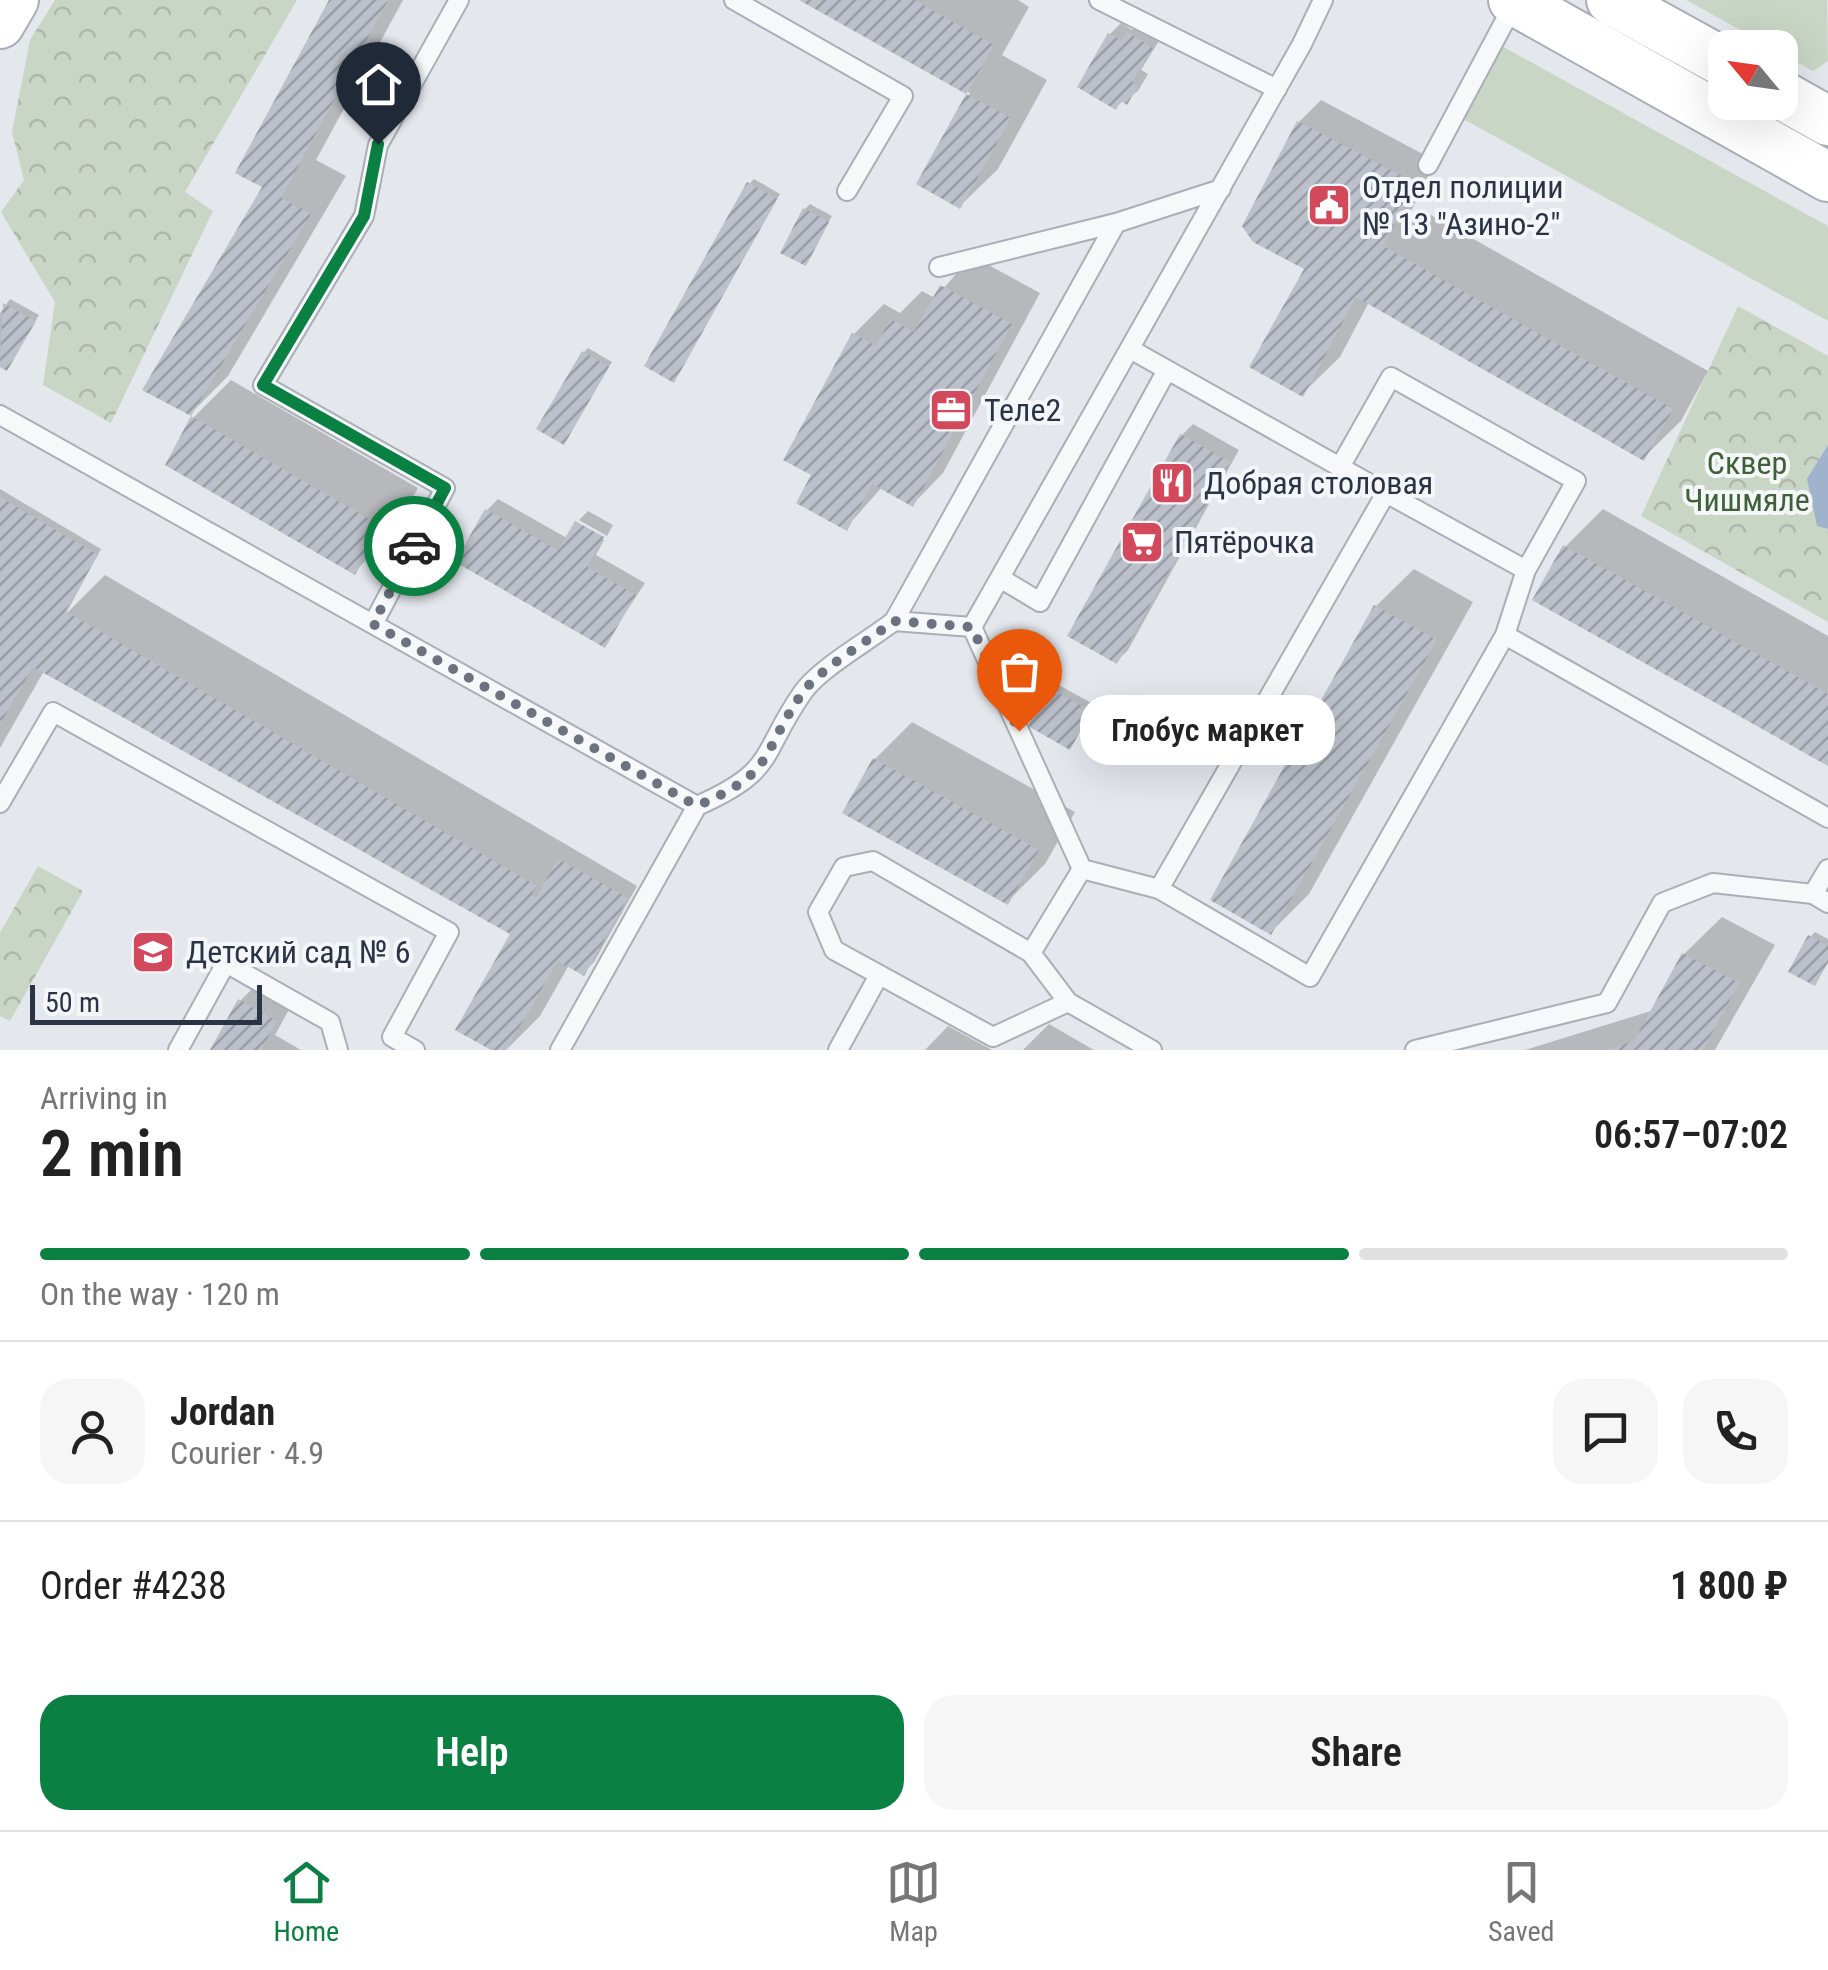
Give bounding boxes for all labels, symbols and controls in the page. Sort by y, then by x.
north arrow [1708,30,1798,120]
map controls [1708,30,1798,120]
pin [336,42,421,145]
icon: home [351,57,406,112]
place label: Отдел полиции № 13 "Азино-2" [1362,168,1563,243]
public building icon: Отдел полиции № 13 "Азино-2" [1306,182,1352,228]
office icon: Теле2 [928,387,974,433]
place label: Теле2 [984,391,1061,429]
park label: Сквер Чишмяле [1684,444,1810,519]
restaurant icon: Добрая столовая [1149,460,1195,506]
place label: Добрая столовая [1204,464,1433,502]
courier [364,496,464,596]
icon: car [387,519,442,574]
supermarket icon: Пятёрочка [1119,519,1165,565]
place label: Пятёрочка [1174,523,1315,561]
pin [977,629,1062,732]
icon: bag [992,644,1047,699]
callout: Глобус маркет [1079,696,1334,766]
text: Глобус маркет [1111,711,1304,749]
school or university icon: Детский сад № 6 [130,929,176,975]
place label: Детский сад № 6 [186,933,411,971]
scale bar [30,980,262,1024]
text: 50 m [45,986,100,1019]
text: Arriving in [40,1079,168,1117]
text: 06:57–07:02 [1594,1113,1788,1157]
text: 2 min [40,1116,184,1192]
text: On the way · 120 m [40,1275,280,1313]
button: person [40,1379,145,1484]
button: chat [1553,1379,1658,1484]
button: phone [1683,1379,1788,1484]
text: Jordan [170,1390,275,1434]
text: Courier · 4.9 [170,1434,324,1472]
text: Order #4238 [40,1564,227,1608]
text: 1 800 ₽ [1670,1564,1788,1608]
button: Help [40,1695,904,1810]
button: Share [924,1695,1788,1810]
tab: Home [273,1855,339,1948]
tab: Map [886,1855,941,1948]
tab: Saved [1488,1855,1555,1948]

